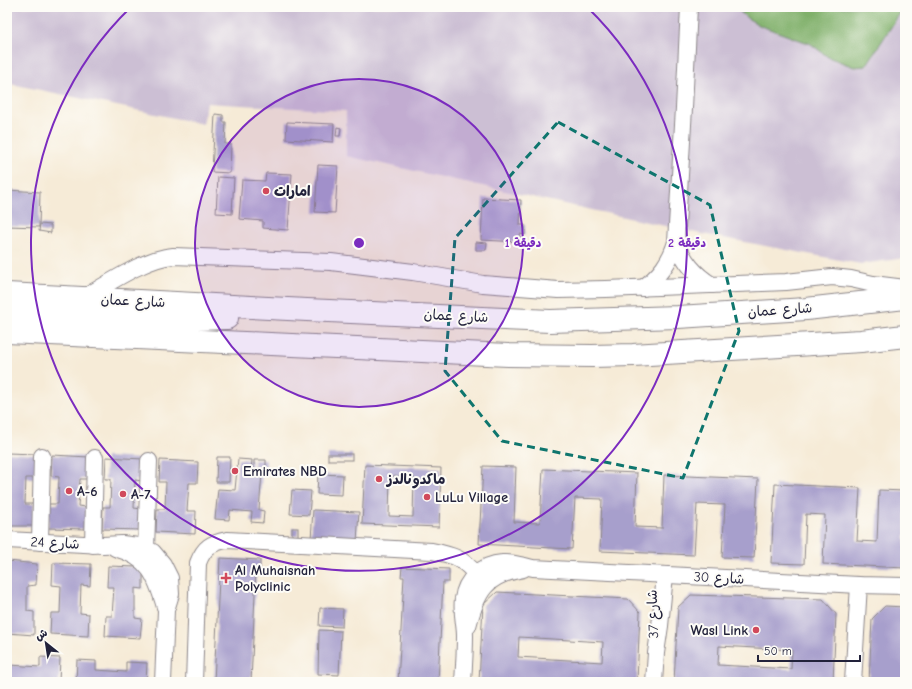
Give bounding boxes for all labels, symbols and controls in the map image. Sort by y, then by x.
place label: امارات [274,183,311,200]
marker: امارات [261,186,271,196]
centre of rings [352,236,366,250]
text: 1 دقيقة [505,236,542,250]
text: 2 دقيقة [668,236,706,250]
street label: شارع عمان [100,291,166,312]
street label: شارع عمان [747,299,813,322]
street label: شارع عمان [423,306,489,327]
place label: Emirates NBD [243,463,327,480]
marker: Emirates NBD [230,466,240,476]
place label: ماكدونالدز [385,471,445,489]
marker: ماكدونالدز [374,474,384,484]
place label: A-6 [77,483,98,500]
marker: A-6 [64,486,74,496]
place label: A-7 [131,486,151,503]
marker: A-7 [118,489,128,499]
place label: LuLu Village [435,489,508,506]
marker: LuLu Village [422,492,432,502]
street label: شارع 24 [30,533,80,554]
place label: Al Muhaisnah Polyclinic [235,562,316,595]
street label: شارع 30 [693,568,745,589]
marker: Al Muhaisnah Polyclinic [220,572,232,584]
street label: شارع 37 [644,589,663,639]
place label: Wasl Link [690,622,748,639]
north arrow [26,623,66,663]
marker: Wasl Link [751,625,761,635]
text: ش [33,626,50,643]
scale bar [758,637,860,663]
text: 50 m [764,644,792,658]

